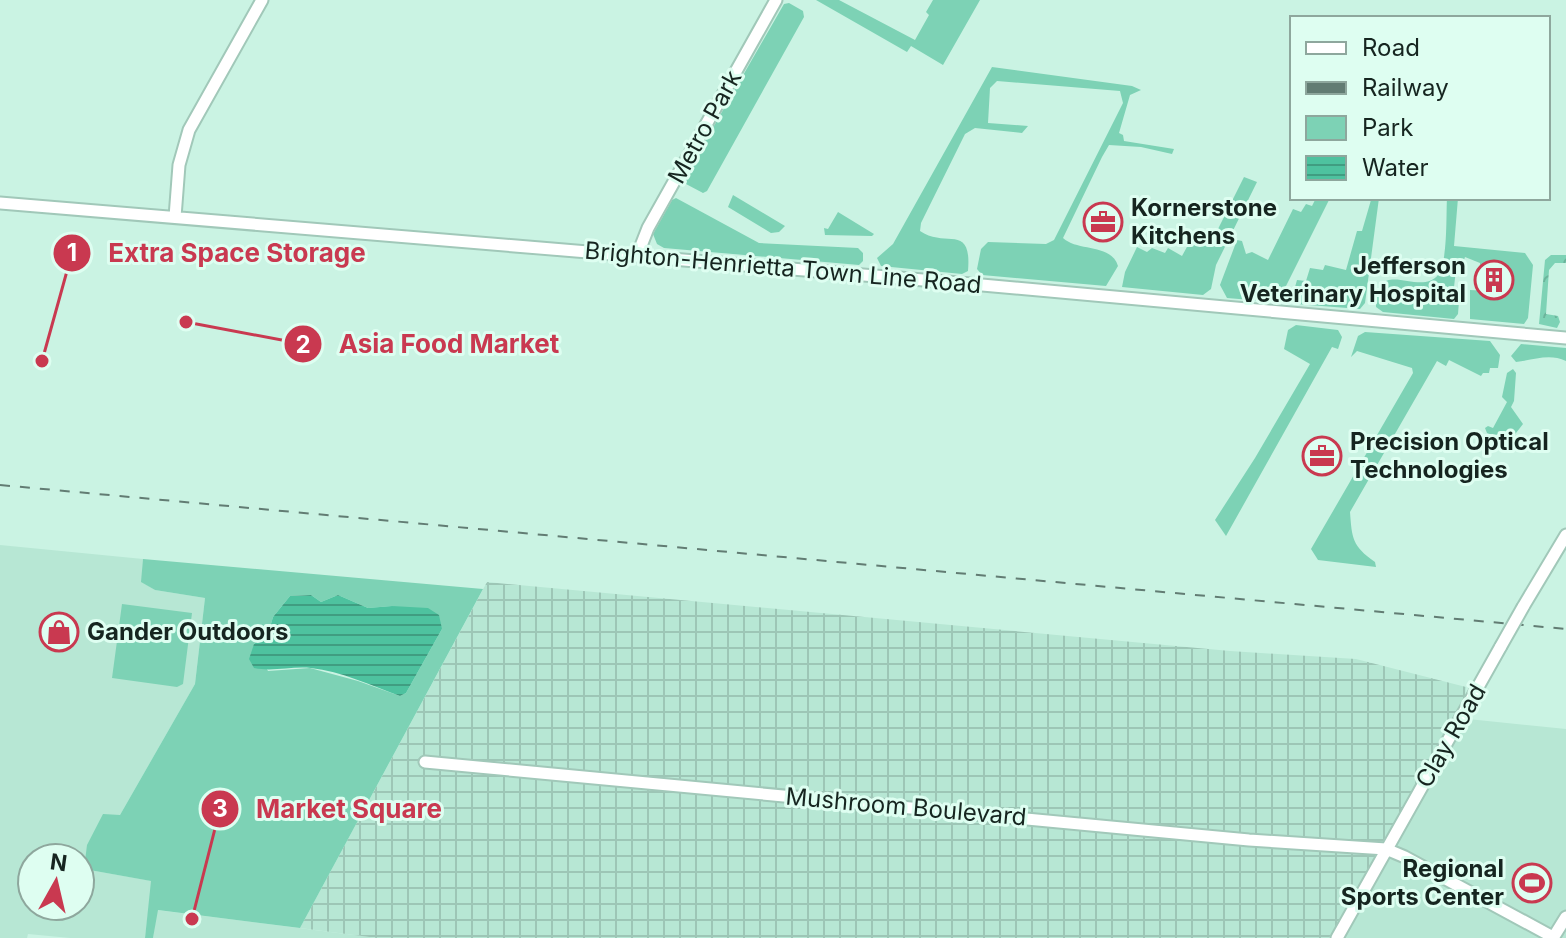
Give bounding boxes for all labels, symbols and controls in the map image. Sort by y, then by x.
legend [1290,16,1550,200]
text: Road [1362,33,1420,62]
street label: Metro Park [662,65,747,188]
text: Railway [1362,73,1449,102]
text: Park [1362,113,1413,142]
text: Water [1362,153,1429,182]
place label: Kornerstone Kitchens [1131,193,1277,250]
office icon: Kornerstone Kitchens [1082,201,1124,243]
callout: Extra Space Storage [52,228,382,278]
street label: Brighton-Henrietta Town Line Road [583,236,983,299]
text: Extra Space Storage [108,237,366,268]
text: 1 [67,238,77,267]
place label: Jefferson Veterinary Hospital [1240,251,1466,308]
building icon: Jefferson Veterinary Hospital [1473,259,1515,301]
callout: Asia Food Market [283,319,576,369]
text: Asia Food Market [339,328,560,359]
text: 2 [295,330,311,359]
place label: Precision Optical Technologies [1350,427,1549,484]
office icon: Precision Optical Technologies [1301,435,1343,477]
shop icon: Gander Outdoors [38,611,80,653]
place label: Gander Outdoors [87,617,289,646]
street label: Clay Road [1409,679,1492,793]
street label: Mushroom Boulevard [784,782,1028,831]
callout: Market Square [200,784,458,834]
text: Market Square [256,793,442,824]
text: 3 [212,794,228,823]
north arrow [16,842,96,922]
text: N [49,848,69,876]
place label: Regional Sports Center [1341,854,1504,911]
sports icon: Regional Sports Center [1511,862,1553,904]

